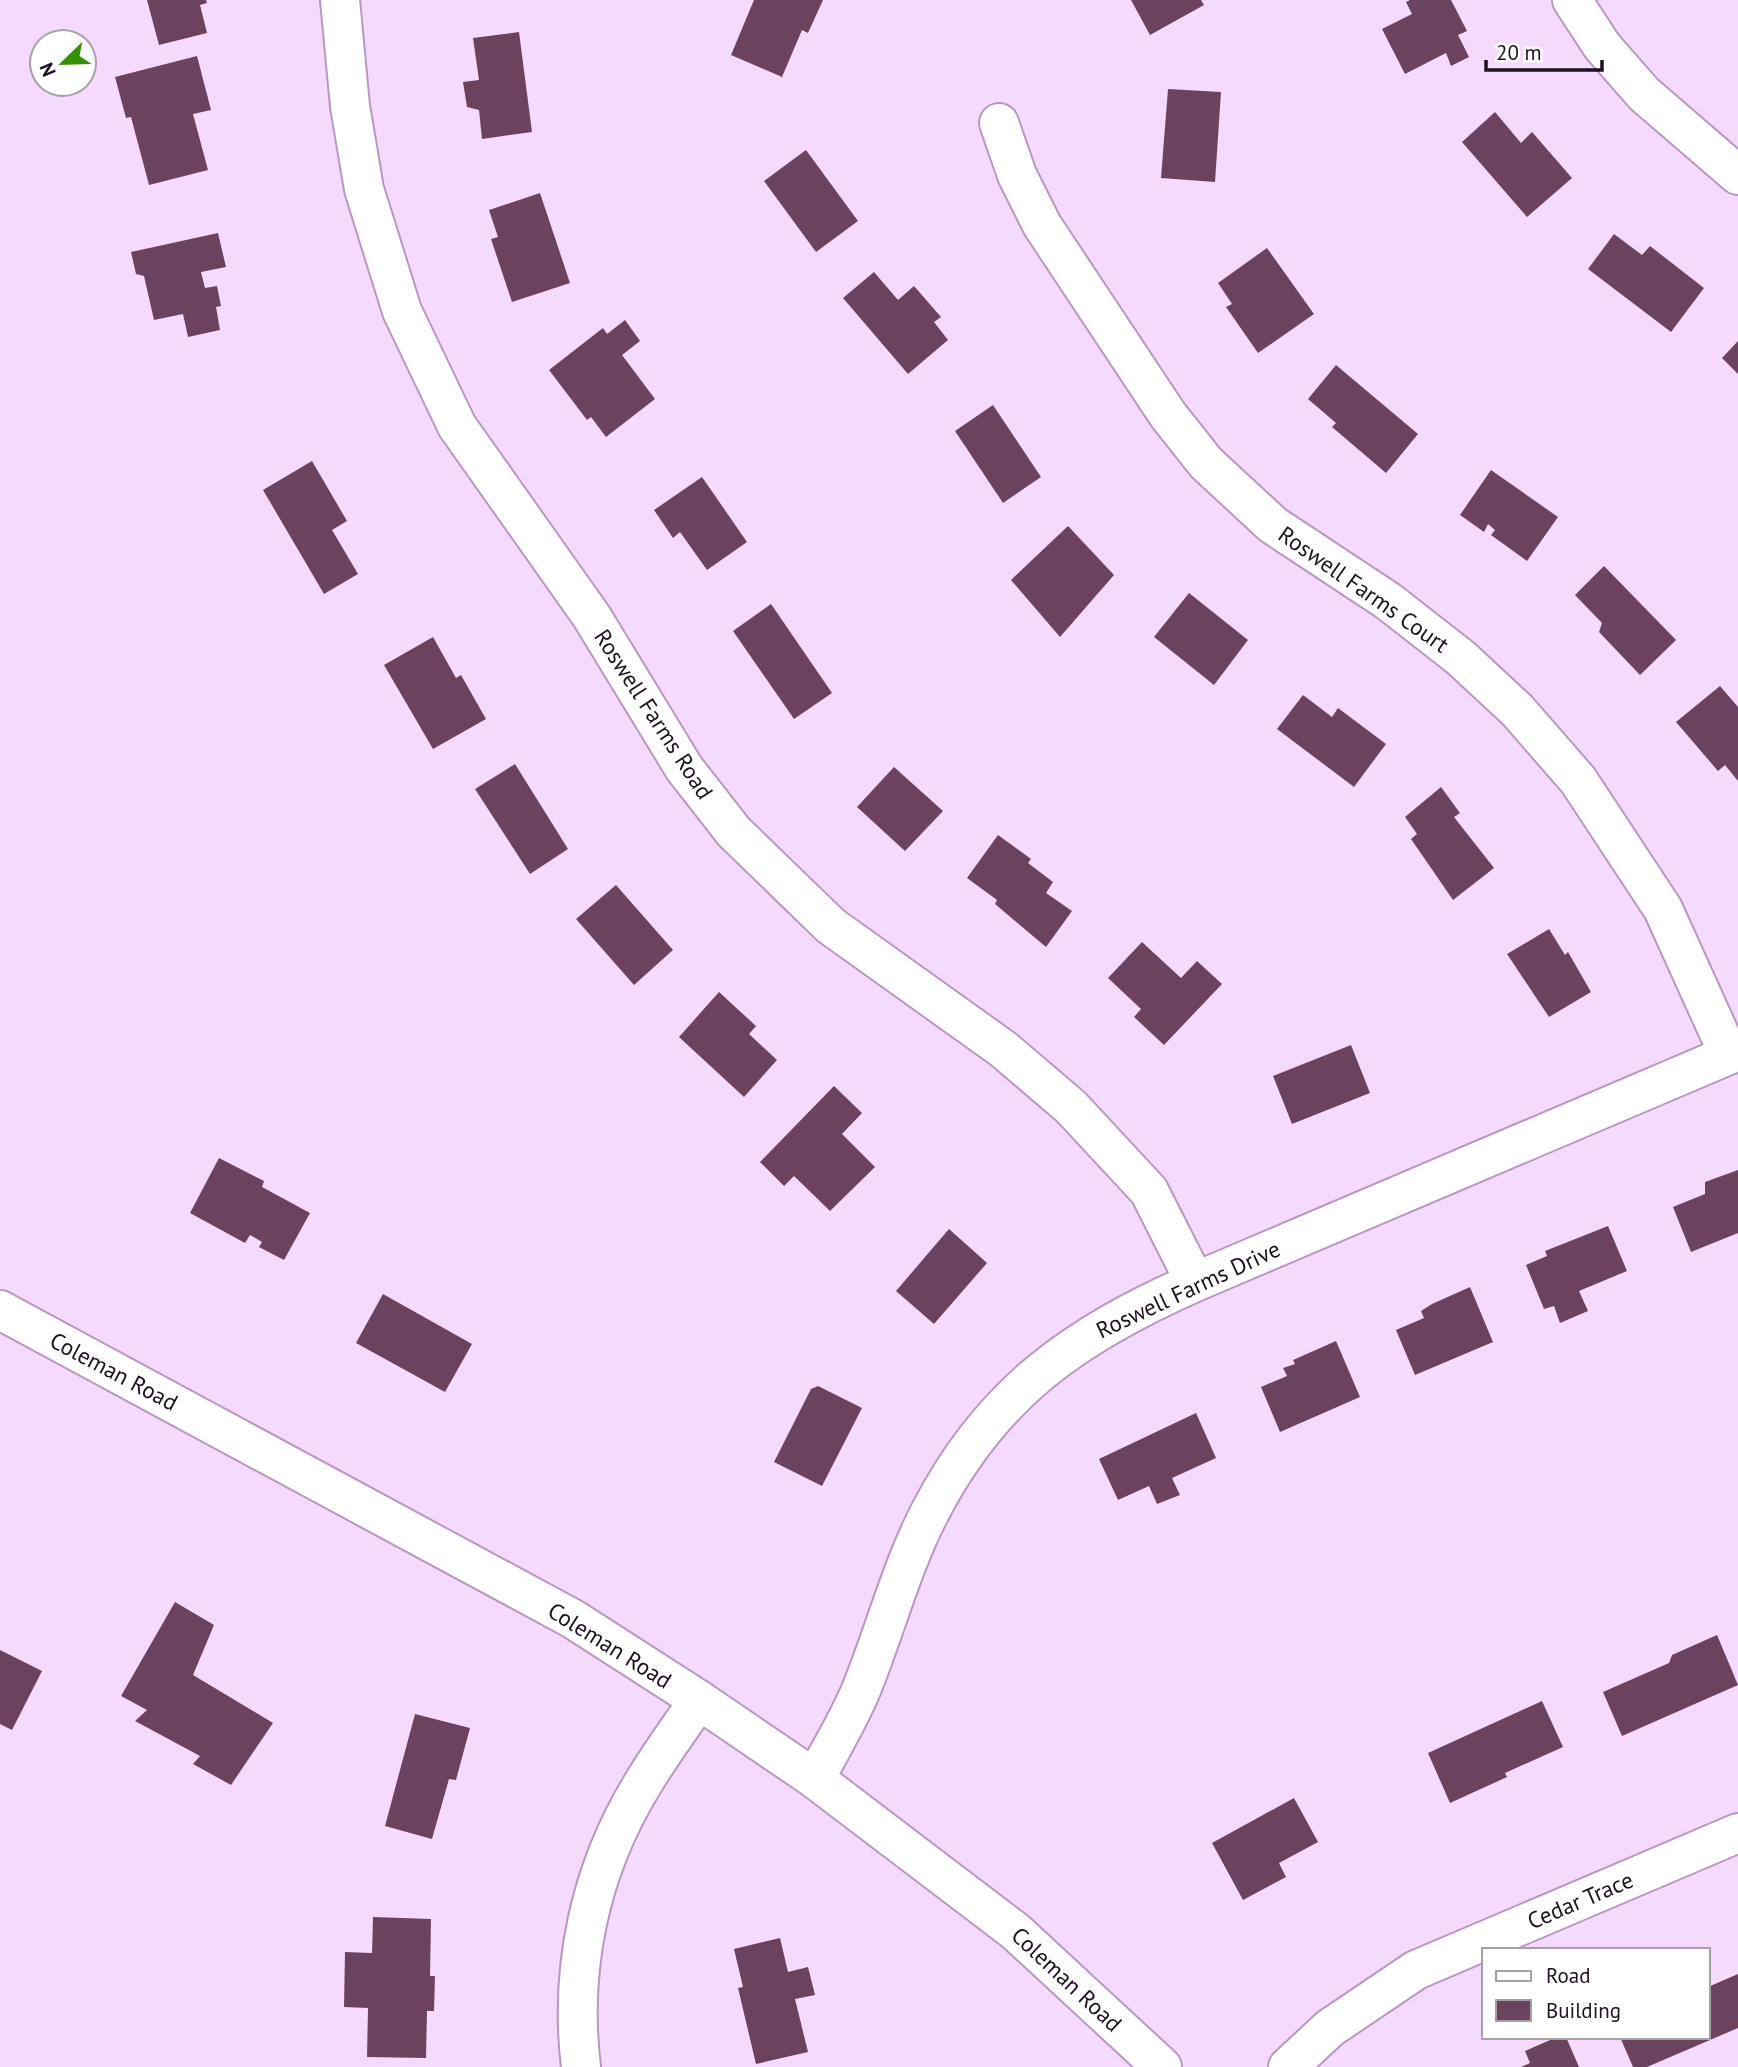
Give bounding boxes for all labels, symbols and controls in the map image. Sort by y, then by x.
north arrow [28,28,98,98]
scale bar [1486,28,1602,72]
text: 20 m [1496,39,1542,66]
text: N [34,59,61,80]
street label: Roswell Farms Court [1273,519,1455,659]
street label: Roswell Farms Road [588,624,720,804]
street label: Roswell Farms Drive [1091,1234,1285,1344]
street label: Coleman Road [45,1325,183,1417]
street label: Coleman Road [543,1595,677,1695]
street label: Cedar Trace [1523,1865,1637,1935]
street label: Coleman Road [1006,1920,1128,2038]
legend [1482,1948,1710,2039]
text: Road [1546,1962,1590,1989]
text: Building [1546,1997,1621,2024]

